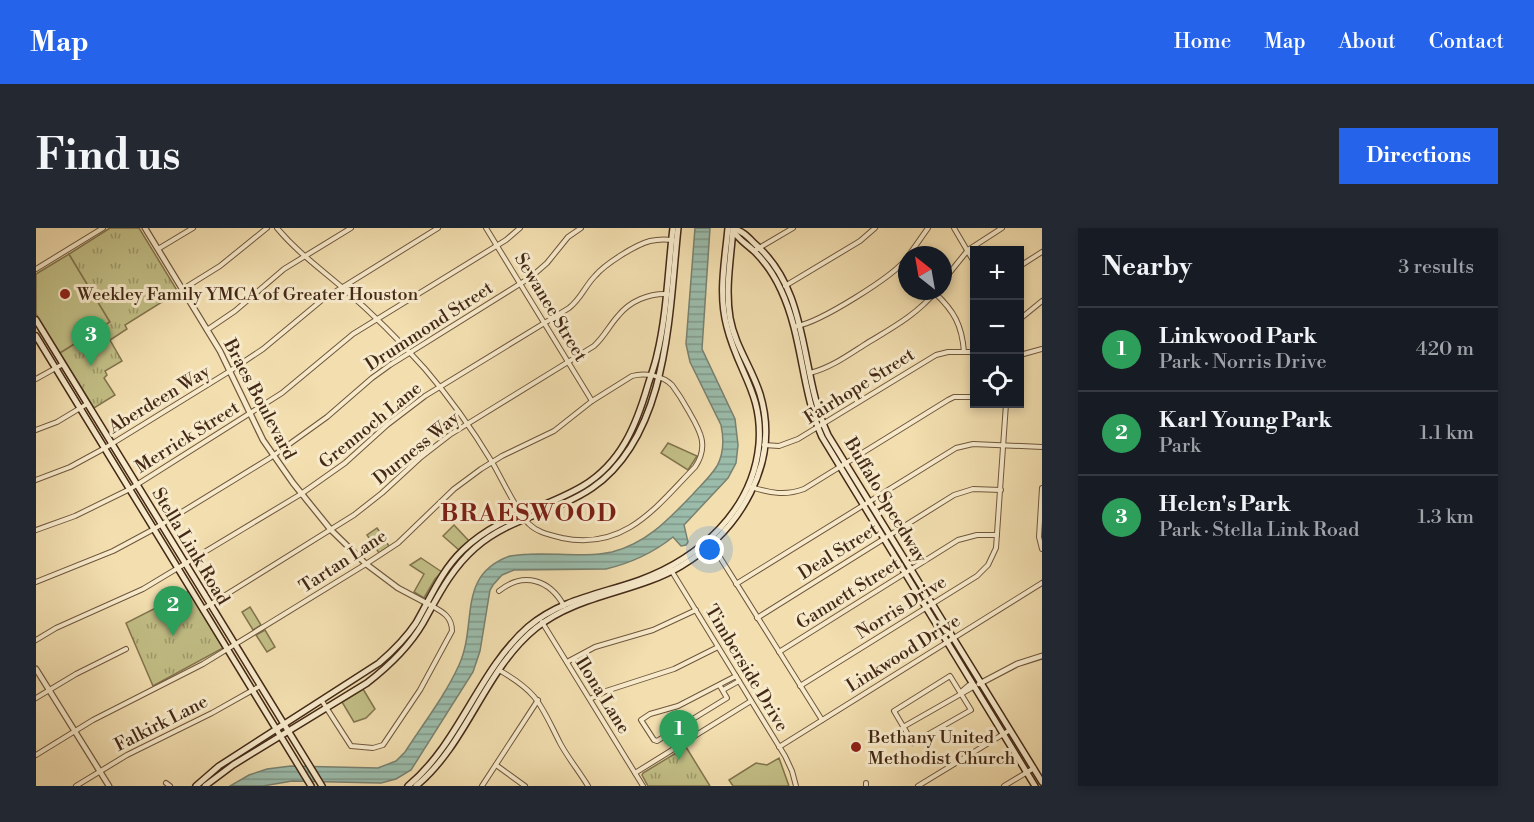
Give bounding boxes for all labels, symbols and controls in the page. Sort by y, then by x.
text: Map [30,25,89,60]
text: Home [1174,29,1231,55]
text: Map [1264,29,1306,55]
text: About [1339,29,1396,55]
text: Contact [1429,29,1504,55]
button: Directions [1339,128,1498,184]
text: Find us [36,130,180,183]
north arrow [898,246,952,300]
map controls [970,246,1024,408]
button: + [970,246,1024,300]
street label: Sewanee Street [509,249,592,366]
text: Nearby [1102,251,1192,283]
text: 3 results [1398,255,1474,280]
street label: Drummond Street [361,276,498,376]
place label: Weekley Family YMCA of Greater Houston [76,283,419,306]
marker: Weekley Family YMCA of Greater Houston [58,287,72,301]
button: − [970,300,1024,354]
pin: 3 [72,316,110,366]
text: Linkwood Park [1159,323,1317,350]
street label: Braes Boulevard [218,334,301,464]
text: 1 [1117,337,1126,362]
text: 420 m [1416,337,1474,362]
street label: Fairhope Street [800,343,919,430]
text: Park · Norris Drive [1159,350,1327,375]
button: locate [970,354,1024,408]
street label: Aberdeen Way [103,360,215,439]
street label: Grennoch Lane [314,377,426,474]
street label: Merrick Street [131,396,244,479]
street label: Durness Way [368,406,464,490]
text: Karl Young Park [1159,407,1332,434]
text: 2 [1115,421,1128,446]
text: 1.1 km [1420,421,1474,446]
street label: Buffalo Speedway [839,432,932,567]
text: Park [1159,434,1201,459]
street label: Stella Link Road [147,484,235,610]
text: Helen's Park [1159,491,1291,518]
district label: BRAESWOOD [440,499,618,529]
text: 3 [1115,505,1128,530]
text: 1.3 km [1417,505,1474,530]
street label: Deal Street [794,517,883,585]
text: Park · Stella Link Road [1159,518,1359,543]
street label: Tartan Lane [295,525,391,598]
your location [695,535,724,564]
street label: Gannett Street [792,552,905,635]
street label: Norris Drive [852,570,951,644]
pin: 2 [154,586,192,636]
street label: Timberside Drive [700,601,794,736]
street label: Linkwood Drive [842,609,965,698]
street label: Ilona Lane [570,652,635,738]
street label: Falkirk Lane [111,690,212,757]
pin: 1 [660,710,698,760]
place label: Bethany United Methodist Church [867,726,1016,770]
marker: Bethany United Methodist Church [849,740,863,754]

